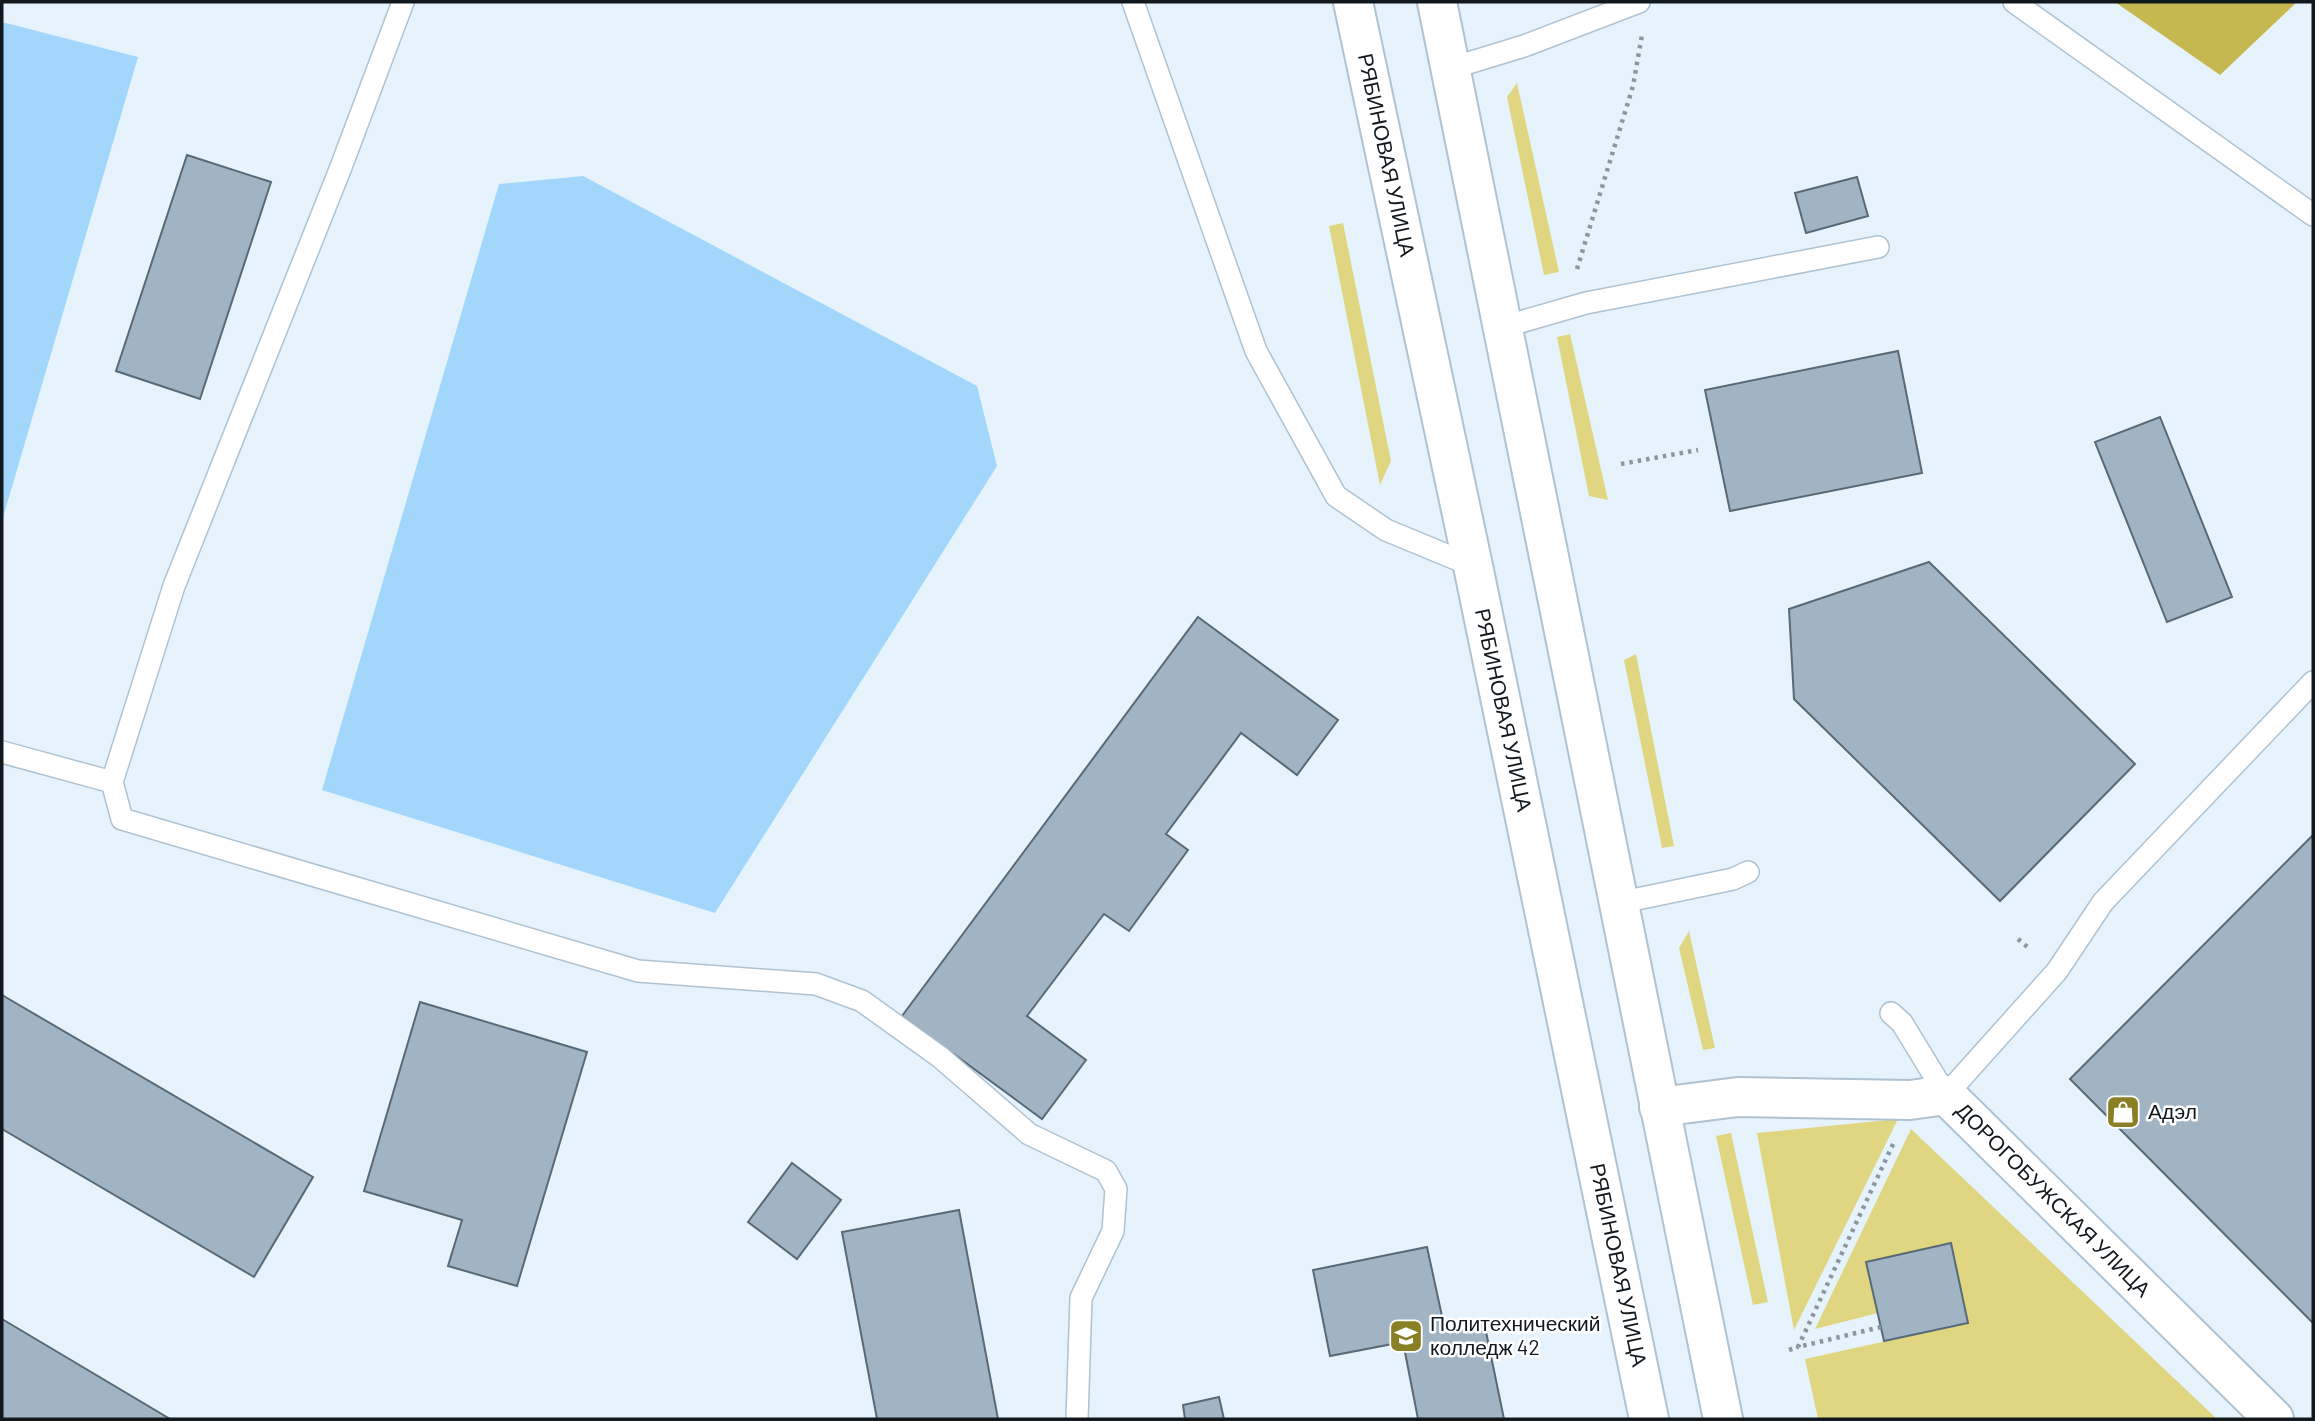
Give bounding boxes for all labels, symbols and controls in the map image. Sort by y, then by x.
street label: РЯБИНОВАЯ УЛИЦА [1354,51,1421,258]
street label: РЯБИНОВАЯ УЛИЦА [1471,606,1538,813]
shop icon: Адэл [2104,1093,2142,1131]
street label: ДОРОГОБУЖСКАЯ УЛИЦА [1952,1097,2156,1301]
place label: Адэл [2148,1098,2197,1123]
street label: РЯБИНОВАЯ УЛИЦА [1586,1161,1653,1368]
place label: Политехнический колледж 42 [1430,1310,1601,1359]
school or university icon: Политехнический колледж 42 [1387,1317,1425,1355]

